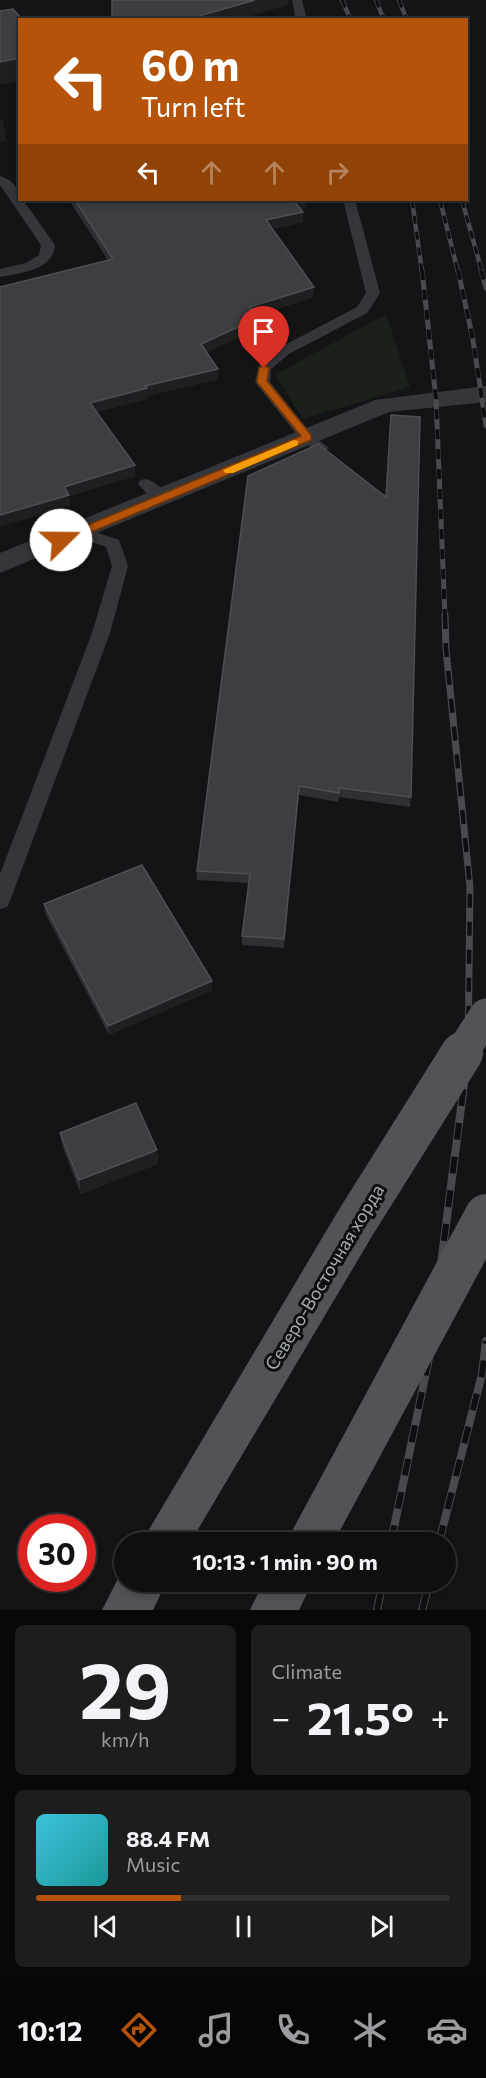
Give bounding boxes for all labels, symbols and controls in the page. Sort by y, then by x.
text: 60 m [141,38,240,90]
icon: left [42,42,120,120]
text: Turn left [141,90,245,123]
icon: left [132,156,165,189]
icon: ahead [195,156,228,189]
icon: ahead [258,156,291,189]
icon: right [321,156,354,189]
pin [238,306,289,368]
icon: arrive [247,315,280,348]
position arrow [29,508,93,572]
street label: Северо-Восточная хорда [260,1180,388,1374]
speed limit sign: 30 [18,1514,96,1592]
text: 10:13 · 1 min · 90 m [192,1548,378,1575]
text: 29 [79,1640,171,1735]
text: Climate [272,1659,342,1683]
text: 21.5° [307,1689,414,1744]
text: − [272,1696,290,1737]
text: + [431,1696,450,1737]
text: km/h [101,1727,150,1751]
text: 88.4 FM [126,1825,210,1852]
text: Music [126,1852,180,1876]
icon: previous [89,1910,122,1943]
icon: pause [227,1910,260,1943]
icon: next [365,1910,398,1943]
icon: directions [118,2009,160,2051]
icon: music [195,2009,237,2051]
icon: phone [272,2009,314,2051]
icon: climate [349,2009,391,2051]
icon: car [426,2009,468,2051]
text: 10:12 [18,2014,82,2047]

